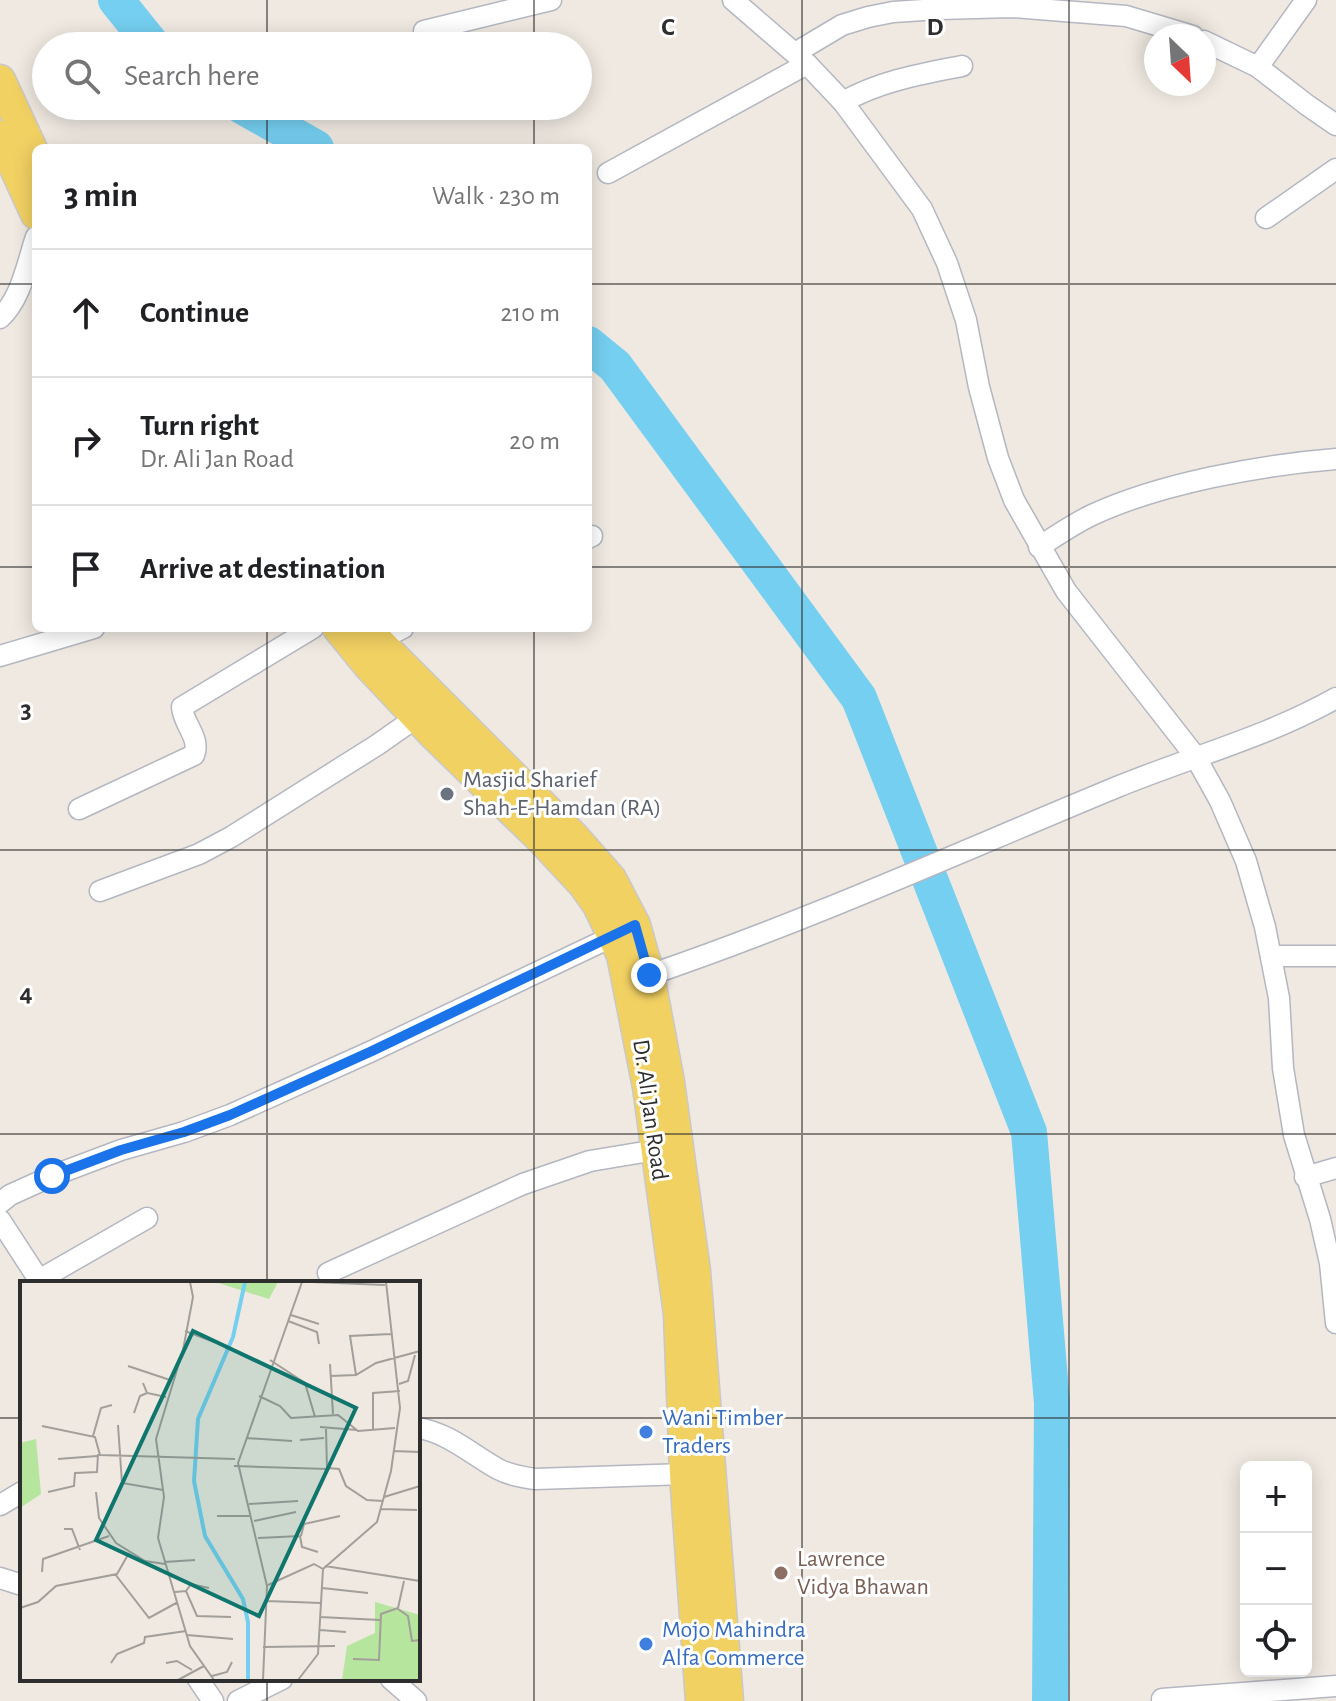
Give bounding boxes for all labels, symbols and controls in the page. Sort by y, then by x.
text: C [661,14,675,40]
text: D [926,14,944,40]
north arrow [1144,24,1216,96]
search box [32,32,592,120]
icon: search [60,54,104,98]
text: Search here [124,61,260,91]
text: 3 min [64,179,138,213]
text: Walk · 230 m [432,183,560,209]
icon: ahead [64,291,108,335]
text: Continue [140,298,249,328]
text: 210 m [500,300,560,326]
text: Turn right [140,411,259,441]
icon: right [64,419,108,463]
text: 20 m [509,428,560,454]
text: Dr. Ali Jan Road [140,446,294,472]
icon: arrive [64,547,108,591]
text: Arrive at destination [140,554,386,584]
text: 3 [20,697,32,723]
place label: Masjid Sharief Shah-E-Hamdan (RA) [463,768,661,820]
marker: Masjid Sharief Shah-E-Hamdan (RA) [438,785,456,803]
route end [631,957,667,993]
text: 4 [19,980,33,1006]
street label: Dr. Ali Jan Road [628,1038,672,1182]
route start [34,1158,70,1194]
inset map [20,1281,420,1681]
place label: Wani Timber Traders [662,1406,783,1458]
marker: Wani Timber Traders [637,1423,655,1441]
map controls [1240,1461,1312,1677]
button: + [1240,1461,1312,1533]
button: − [1240,1533,1312,1605]
place label: Lawrence Vidya Bhawan [797,1547,929,1599]
marker: Lawrence Vidya Bhawan [772,1564,790,1582]
button: locate [1240,1605,1312,1677]
place label: Mojo Mahindra Alfa Commerce [662,1618,806,1670]
marker: Mojo Mahindra Alfa Commerce [637,1635,655,1653]

